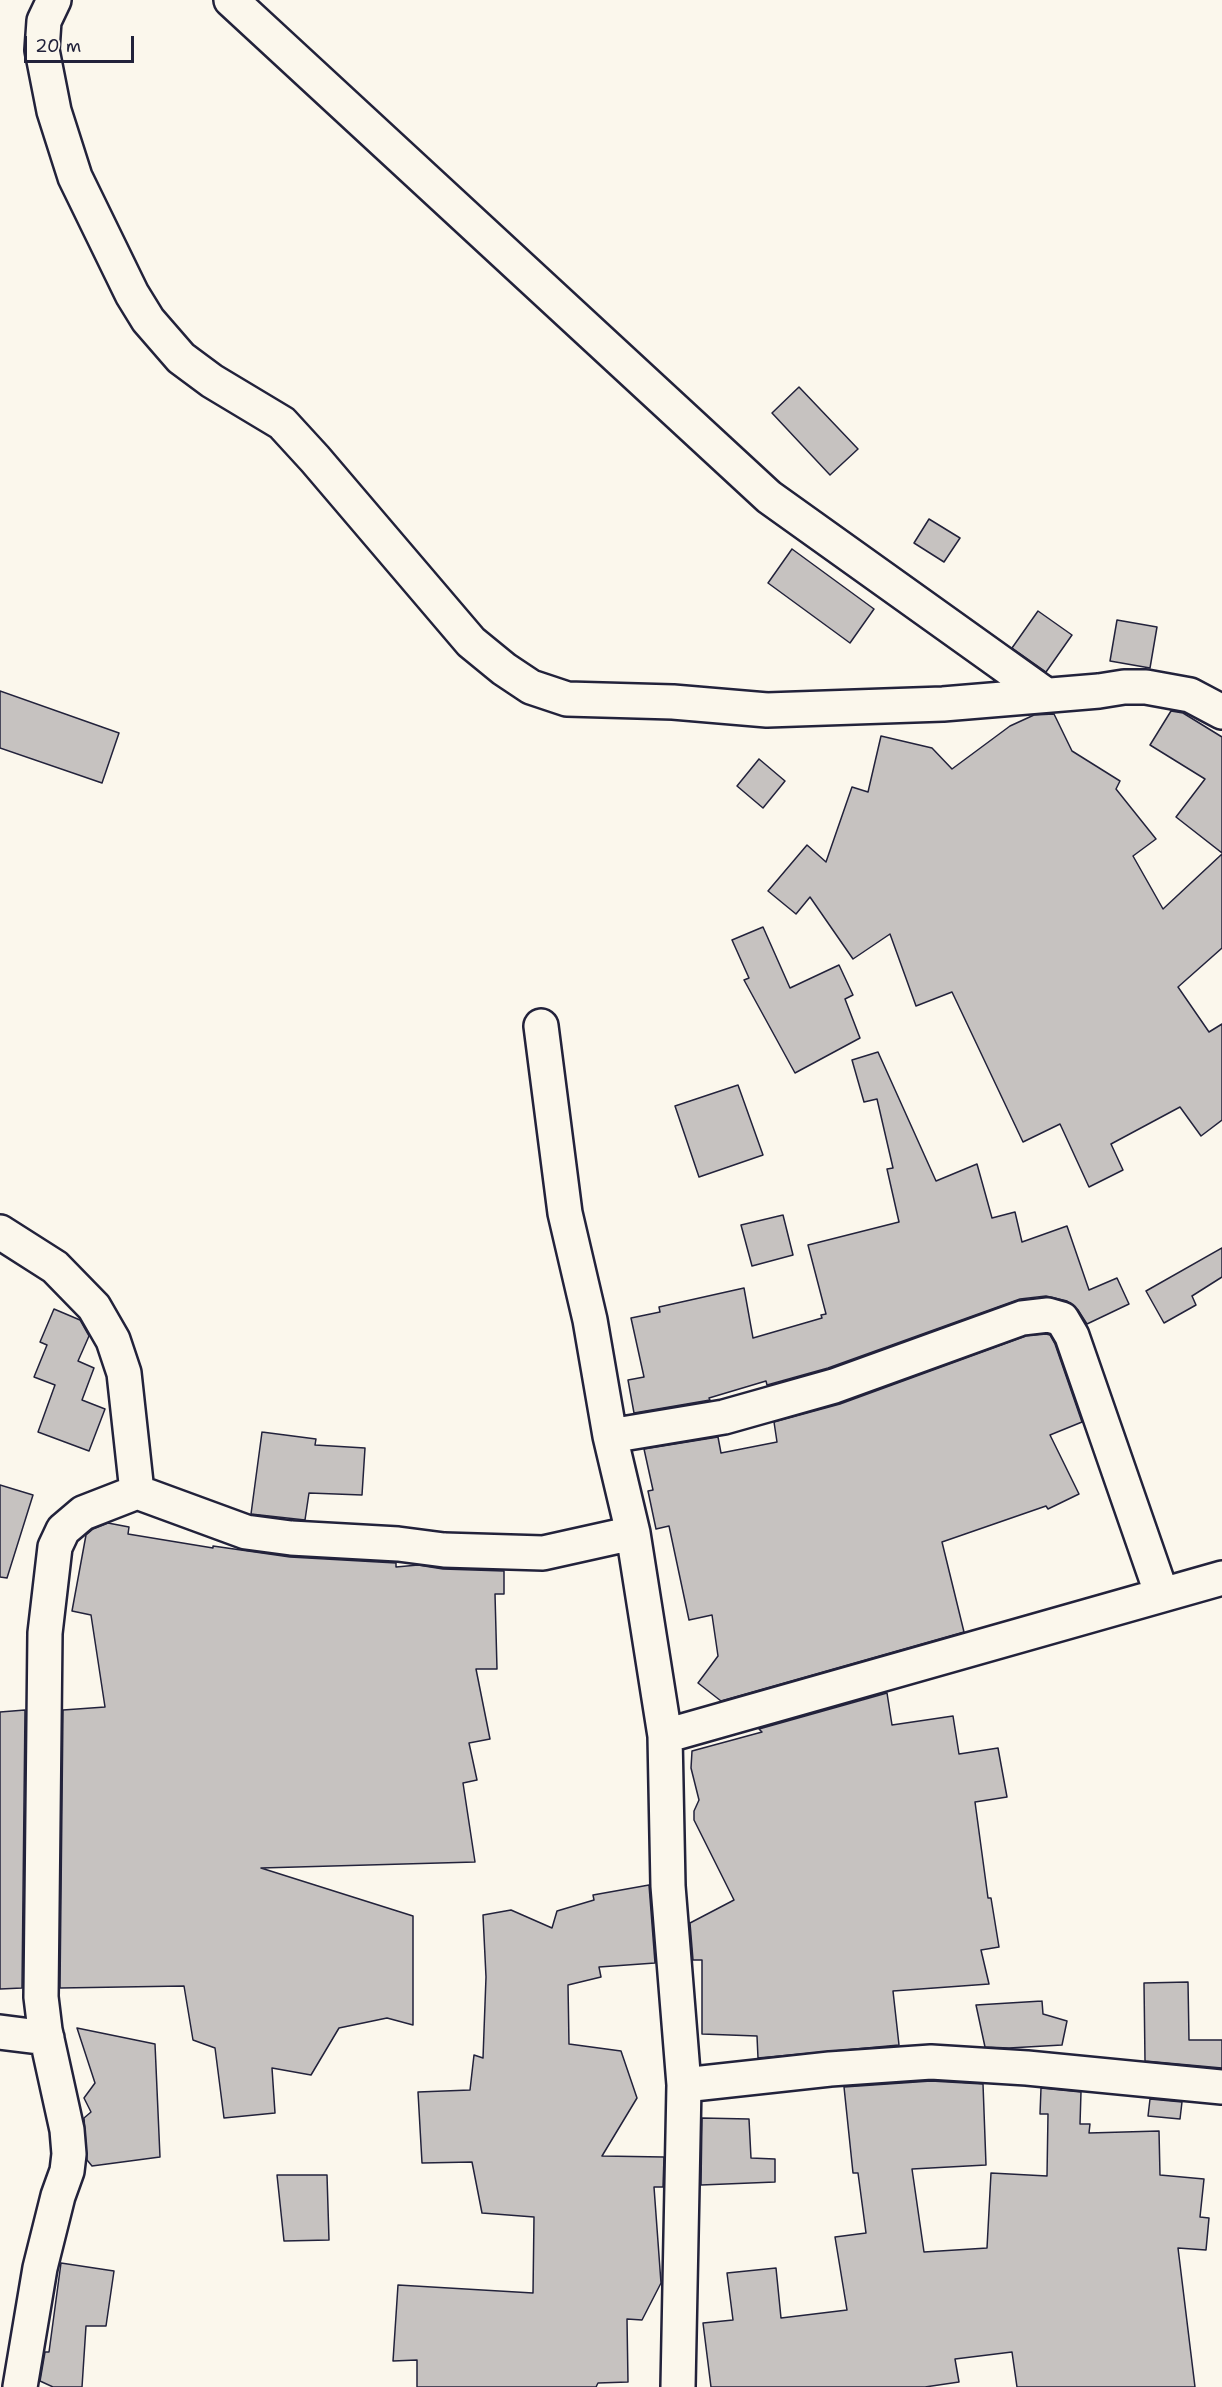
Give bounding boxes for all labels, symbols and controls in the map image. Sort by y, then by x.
scale bar [27,24,136,62]
text: 20 m [35,34,81,58]

